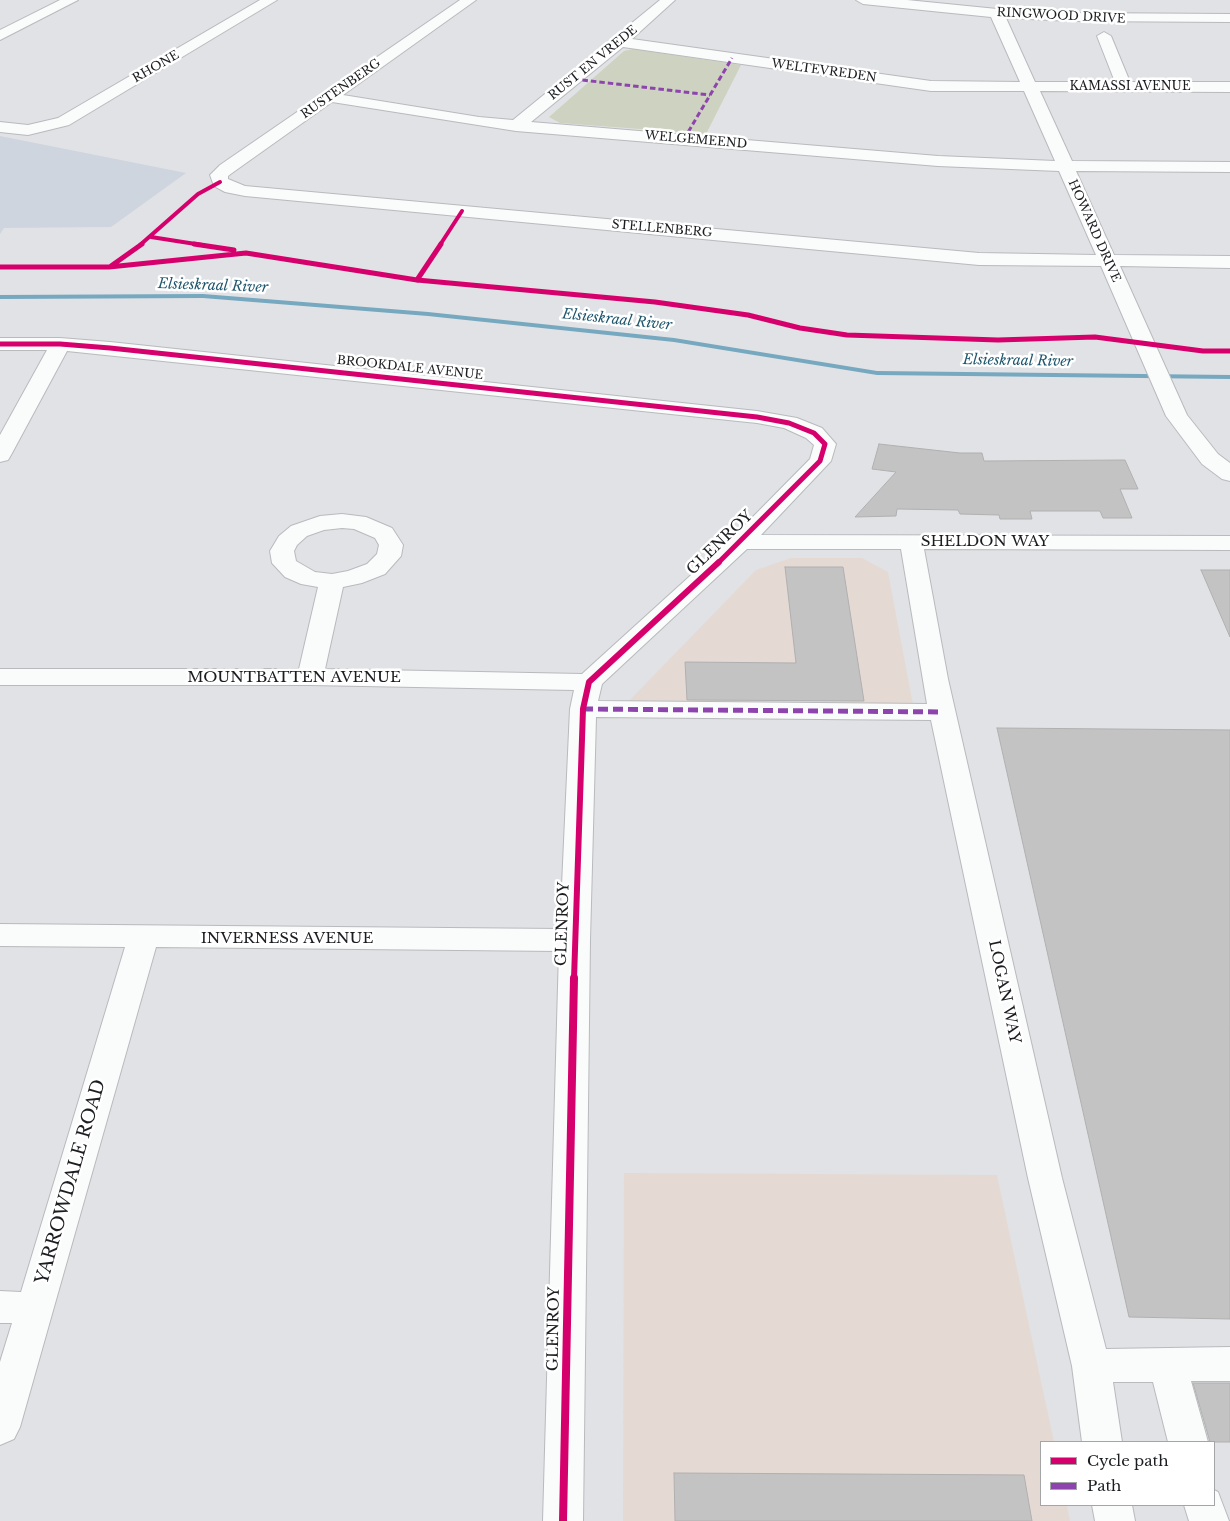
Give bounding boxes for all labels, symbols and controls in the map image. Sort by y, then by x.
street label: RINGWOOD DRIVE [996,5,1126,27]
street label: RUST EN VREDE [546,23,640,103]
street label: RHONE [130,48,182,86]
street label: RUSTENBERG [298,56,384,122]
street label: WELTEVREDEN [770,56,878,86]
street label: KAMASSI AVENUE [1069,80,1191,94]
street label: WELGEMEEND [644,128,748,152]
street label: HOWARD DRIVE [1065,177,1123,285]
street label: STELLENBERG [611,217,713,241]
water label: Elsieskraal River [158,276,268,296]
water label: Elsieskraal River [561,306,673,334]
water label: Elsieskraal River [963,352,1073,370]
street label: BROOKDALE AVENUE [336,353,484,383]
street label: GLENROY [683,507,757,579]
street label: SHELDON WAY [921,533,1049,551]
street label: MOUNTBATTEN AVENUE [187,669,401,687]
street label: GLENROY [553,881,573,967]
street label: INVERNESS AVENUE [201,930,373,948]
street label: LOGAN WAY [984,939,1024,1045]
street label: YARROWDALE ROAD [31,1077,111,1287]
street label: GLENROY [544,1287,564,1371]
legend [1040,1441,1215,1506]
text: Cycle path [1087,1451,1169,1470]
text: Path [1087,1476,1121,1495]

